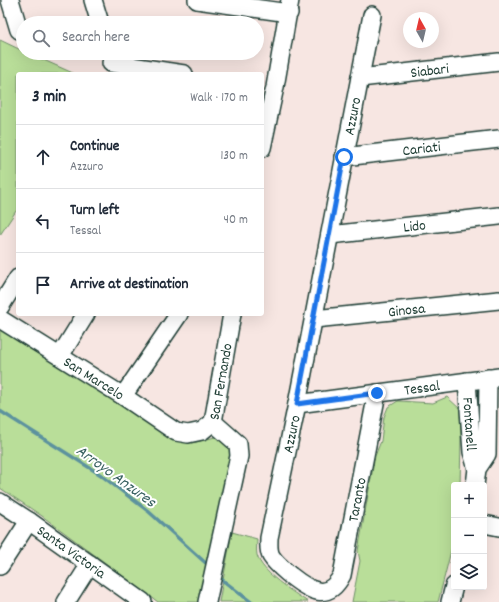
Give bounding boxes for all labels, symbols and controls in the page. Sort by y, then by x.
north arrow [403,12,439,48]
search box [16,16,264,60]
icon: search [30,27,52,49]
text: Search here [62,27,130,49]
street label: Siabari [409,59,450,85]
text: 3 min [32,86,66,110]
text: Walk · 170 m [190,89,248,108]
street label: Azzuro [340,95,368,137]
text: Continue [70,136,119,158]
street label: Cariati [401,137,442,163]
icon: ahead [32,146,54,168]
text: 130 m [220,147,248,166]
route start [335,148,353,166]
text: Azzuro [70,158,103,177]
text: Turn left [70,200,119,222]
icon: left [32,210,54,232]
text: 40 m [224,211,248,230]
street label: Lido [402,215,427,240]
text: Tessal [70,222,101,241]
icon: arrive [32,274,54,296]
text: Arrive at destination [70,274,188,296]
street label: Ginosa [387,299,427,324]
street label: San Fernando [205,341,240,422]
street label: San Marcelo [58,352,128,407]
street label: Tessal [403,376,442,403]
route end [368,384,386,402]
street label: Fontanell [455,397,481,452]
street label: Azzuro [278,413,308,455]
water label: Arroyo Anzures [71,440,161,515]
street label: Taranto [343,476,374,524]
map controls [451,482,487,590]
button: + [451,482,487,518]
button: − [451,518,487,554]
street label: Santa Victoria [31,521,110,586]
button: layers [451,554,487,590]

